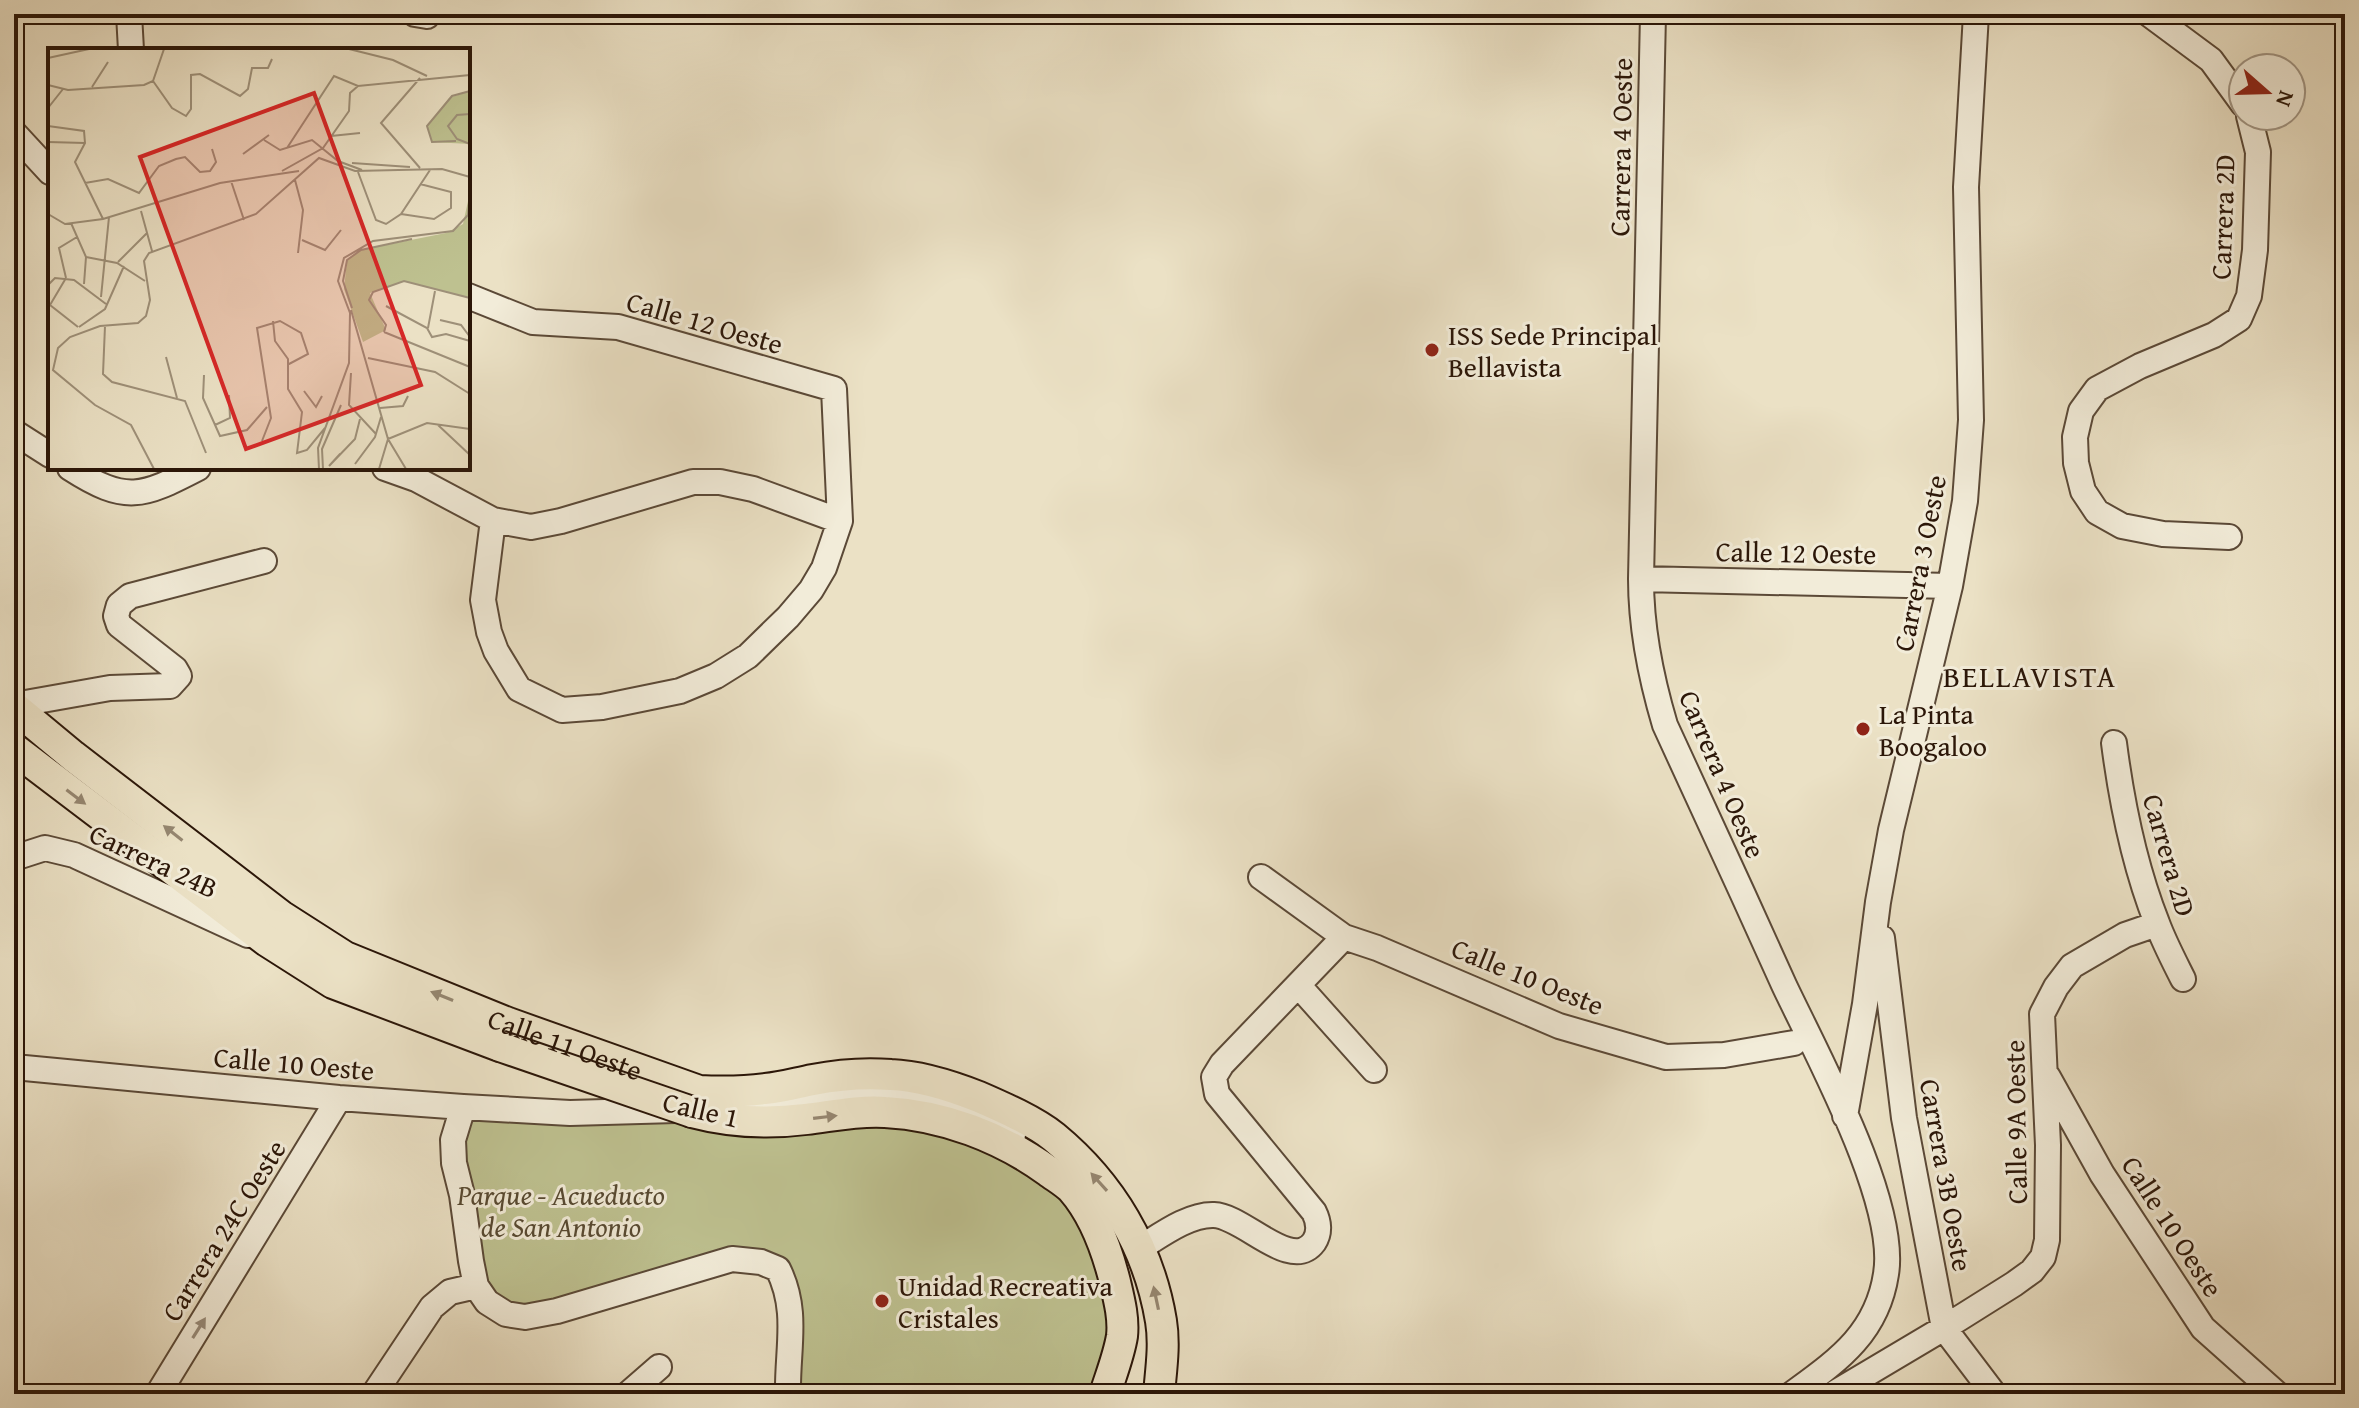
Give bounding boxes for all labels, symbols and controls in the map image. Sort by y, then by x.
inset map [48,48,470,470]
north arrow [2227,52,2307,132]
street label: Carrera 4 Oeste [1598,57,1642,237]
text: N [2268,86,2303,111]
street label: Carrera 2D [2199,154,2245,280]
street label: Calle 12 Oeste [622,280,788,364]
place label: ISS Sede Principal Bellavista [1448,314,1658,387]
marker: ISS Sede Principal Bellavista [1423,341,1441,359]
street label: Carrera 3 Oeste [1882,471,1956,655]
street label: Calle 12 Oeste [1715,530,1877,574]
district label: BELLAVISTA [1943,654,2117,698]
street label: Carrera 4 Oeste [1669,684,1777,864]
place label: La Pinta Boogaloo [1879,693,1987,766]
marker: La Pinta Boogaloo [1854,720,1872,738]
one-way arrow [66,788,86,804]
street label: Carrera 2D [2133,789,2207,921]
street label: Carrera 24B [83,812,225,908]
one-way arrow [163,826,183,842]
street label: Calle 10 Oeste [1446,927,1610,1025]
one-way arrow [430,989,454,1002]
street label: Calle 11 Oeste [482,997,648,1090]
street label: Calle 10 Oeste [212,1036,376,1090]
street label: Calle 9A Oeste [1993,1039,2037,1205]
street label: Carrera 3B Oeste [1910,1076,1984,1274]
street label: Calle 1 [659,1080,743,1138]
one-way arrow [813,1110,838,1123]
street label: Carrera 24C Oeste [151,1131,295,1329]
street label: Calle 10 Oeste [2112,1147,2234,1305]
one-way arrow [1090,1173,1108,1192]
park label: Parque - Acueducto de San Antonio [456,1174,665,1247]
place label: Unidad Recreativa Cristales [898,1265,1114,1338]
one-way arrow [1149,1285,1162,1310]
marker: Unidad Recreativa Cristales [873,1292,891,1310]
one-way arrow [191,1317,206,1338]

